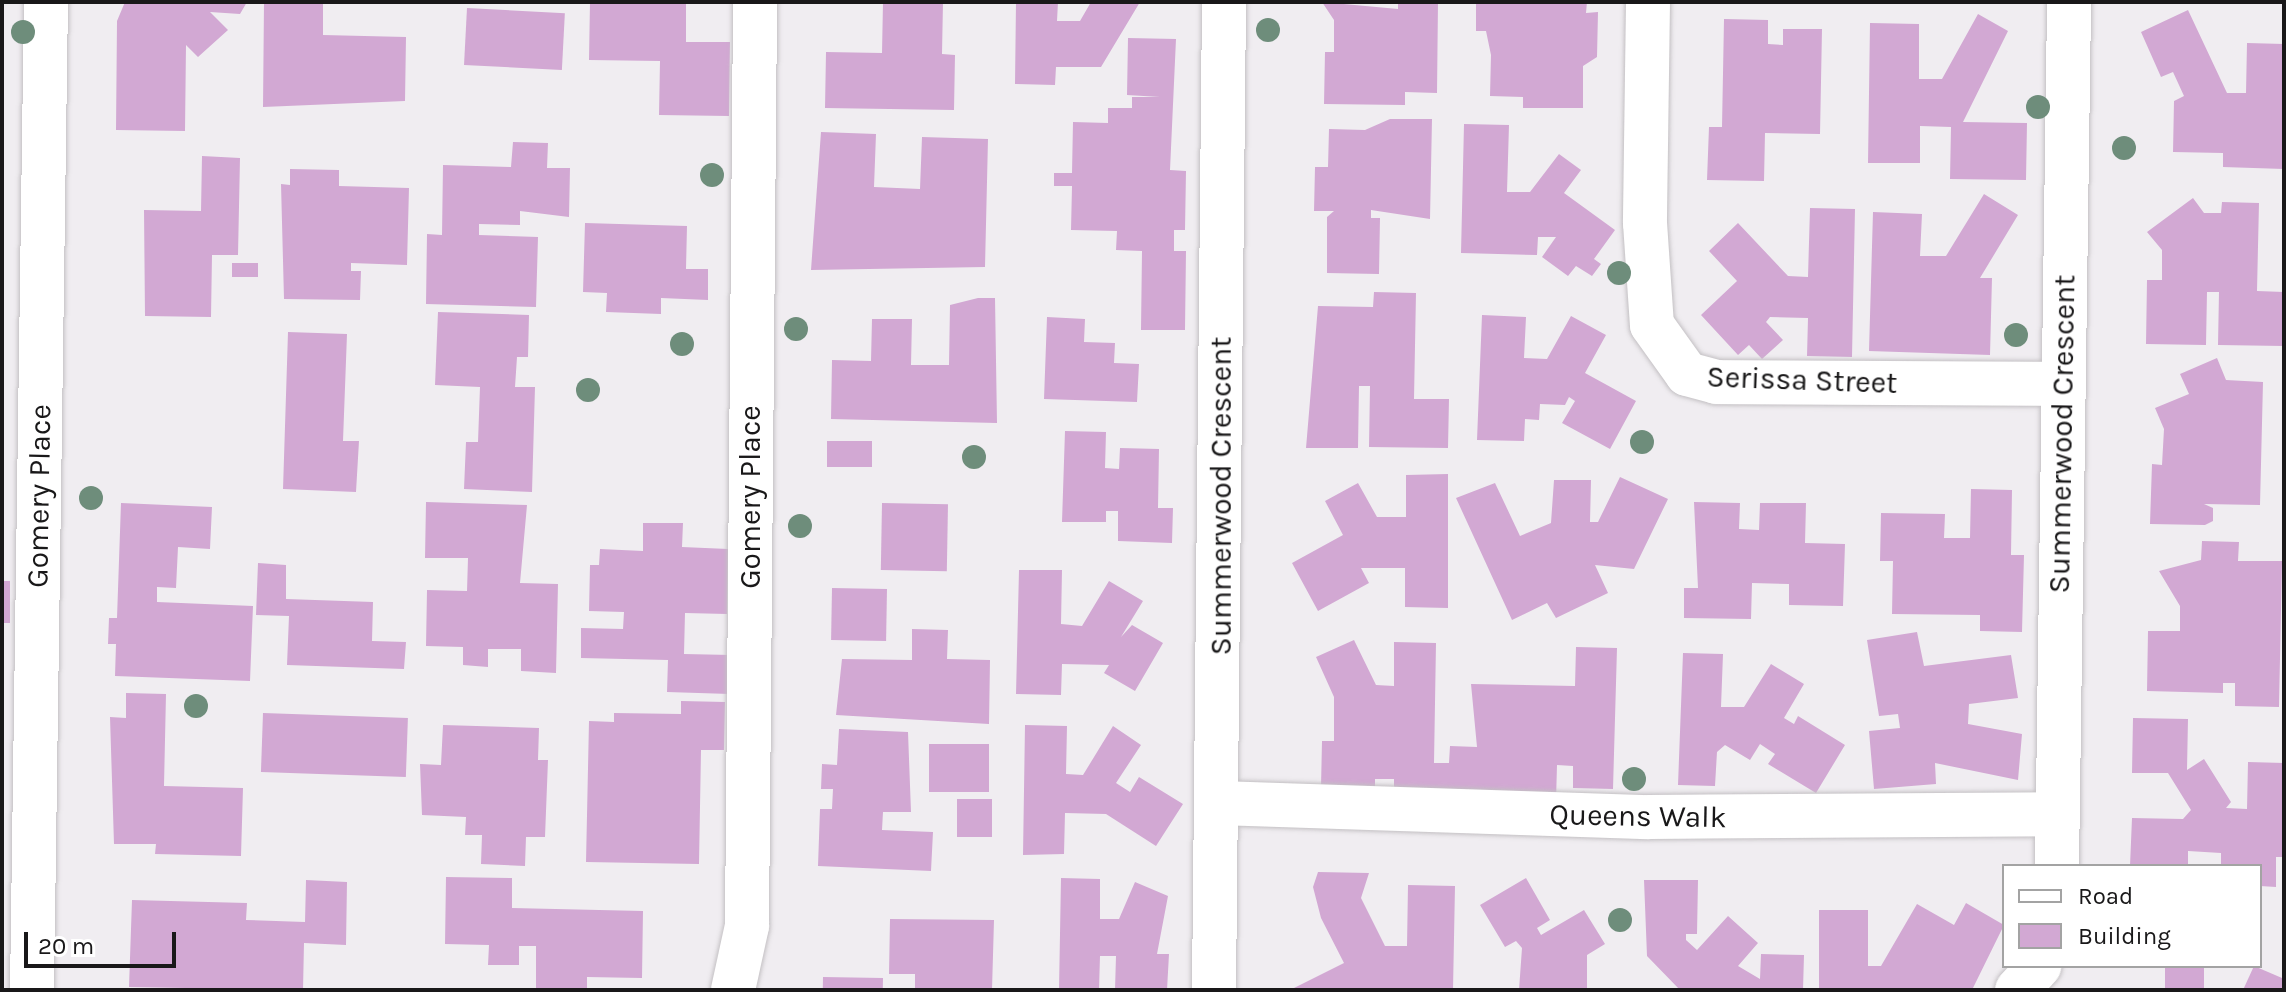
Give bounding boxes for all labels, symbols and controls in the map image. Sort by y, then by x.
street label: Summerwood Crescent [2041,274,2083,594]
street label: Summerwood Crescent [1203,337,1239,655]
street label: Serissa Street [1706,359,1898,401]
street label: Gomery Place [19,404,59,588]
street label: Gomery Place [732,405,768,589]
street label: Queens Walk [1549,796,1727,836]
legend [2002,864,2262,968]
text: Road [2078,882,2133,910]
scale bar [28,916,180,966]
text: Building [2078,922,2171,950]
text: 20 m [38,932,94,960]

